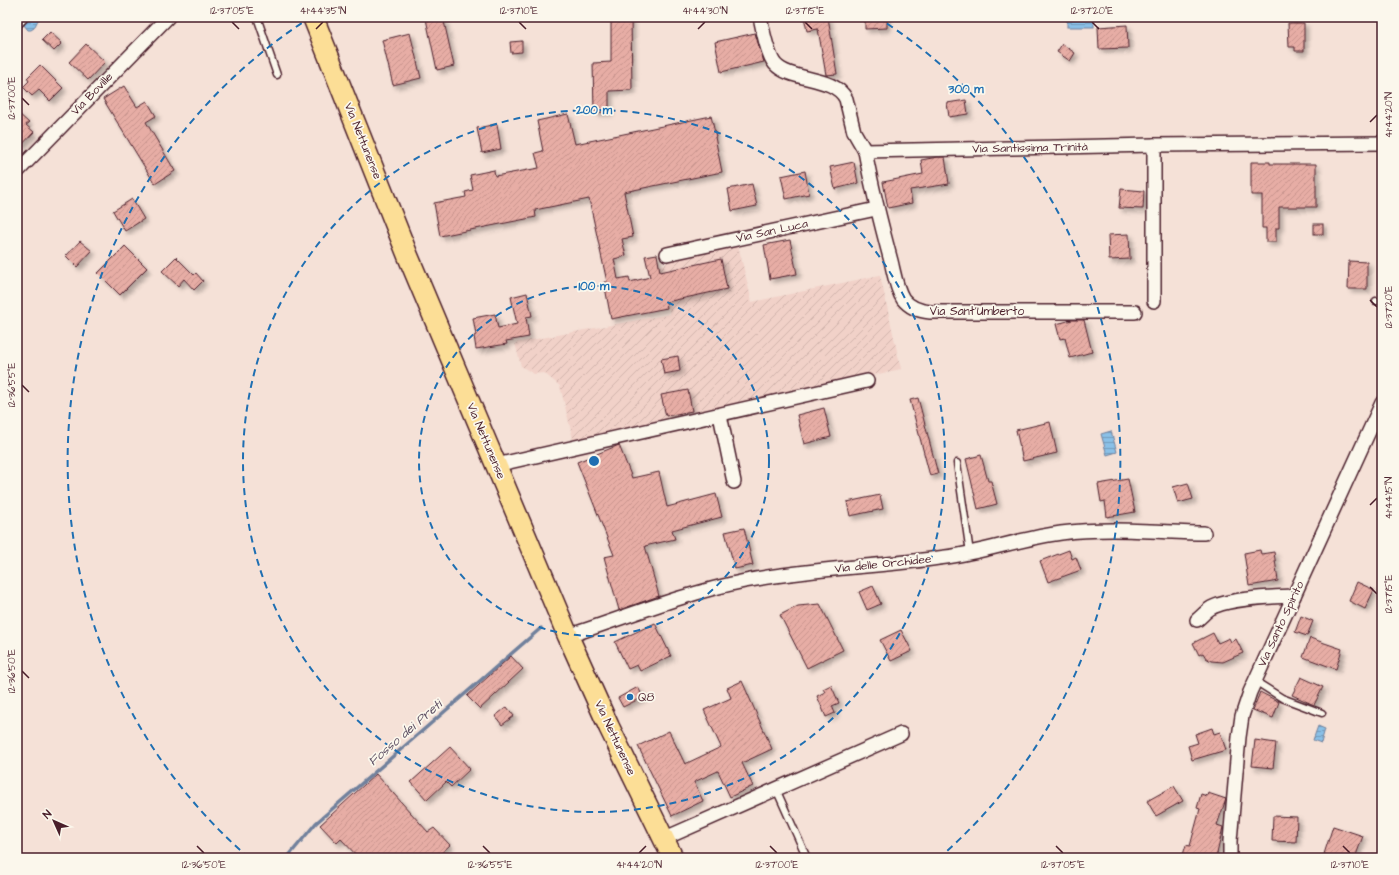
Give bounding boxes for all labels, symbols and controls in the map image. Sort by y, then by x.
text: 12°37'05"E [210,4,254,18]
text: 41°44'35"N [300,4,346,18]
text: 12°37'10"E [500,4,538,18]
text: 41°44'30"N [682,4,728,18]
text: 12°37'15"E [786,4,824,18]
text: 12°37'20"E [1071,4,1113,18]
street label: Via Boville [67,68,117,119]
text: 12°37'00"E [5,76,19,119]
text: 300 m [947,81,984,98]
text: 41°44'20"N [1382,92,1396,138]
street label: Via Nettunense [340,100,386,182]
text: 200 m [575,102,613,119]
street label: Via Santissima Trinità [972,138,1088,158]
street label: Via San Luca [735,215,809,247]
text: 100 m [579,278,610,295]
text: 12°37'20"E [1382,286,1396,328]
street label: Via Sant'Umberto [930,303,1024,320]
text: 12°36'55"E [5,363,19,407]
street label: Via Nettunense [462,400,510,482]
centre of rings [587,454,601,468]
text: 41°44'15"N [1382,477,1396,519]
street label: Via delle Orchidee [834,550,933,578]
text: 12°37'15"E [1382,575,1396,613]
street label: Via Santo Spirito [1254,578,1308,670]
text: 12°36'50"E [5,649,19,693]
place label: Q8 [638,689,655,706]
marker: Q8 [625,692,635,702]
water label: Fosso dei Preti [364,695,447,770]
street label: Via Nettunense [590,698,640,779]
north arrow [34,801,74,841]
text: N [40,806,55,822]
text: 12°36'50"E [182,858,226,872]
text: 12°36'55"E [468,858,512,872]
text: 41°44'20"N [616,858,662,872]
text: 12°37'00"E [756,858,799,872]
text: 12°37'05"E [1041,858,1085,872]
text: 12°37'10"E [1331,858,1369,872]

